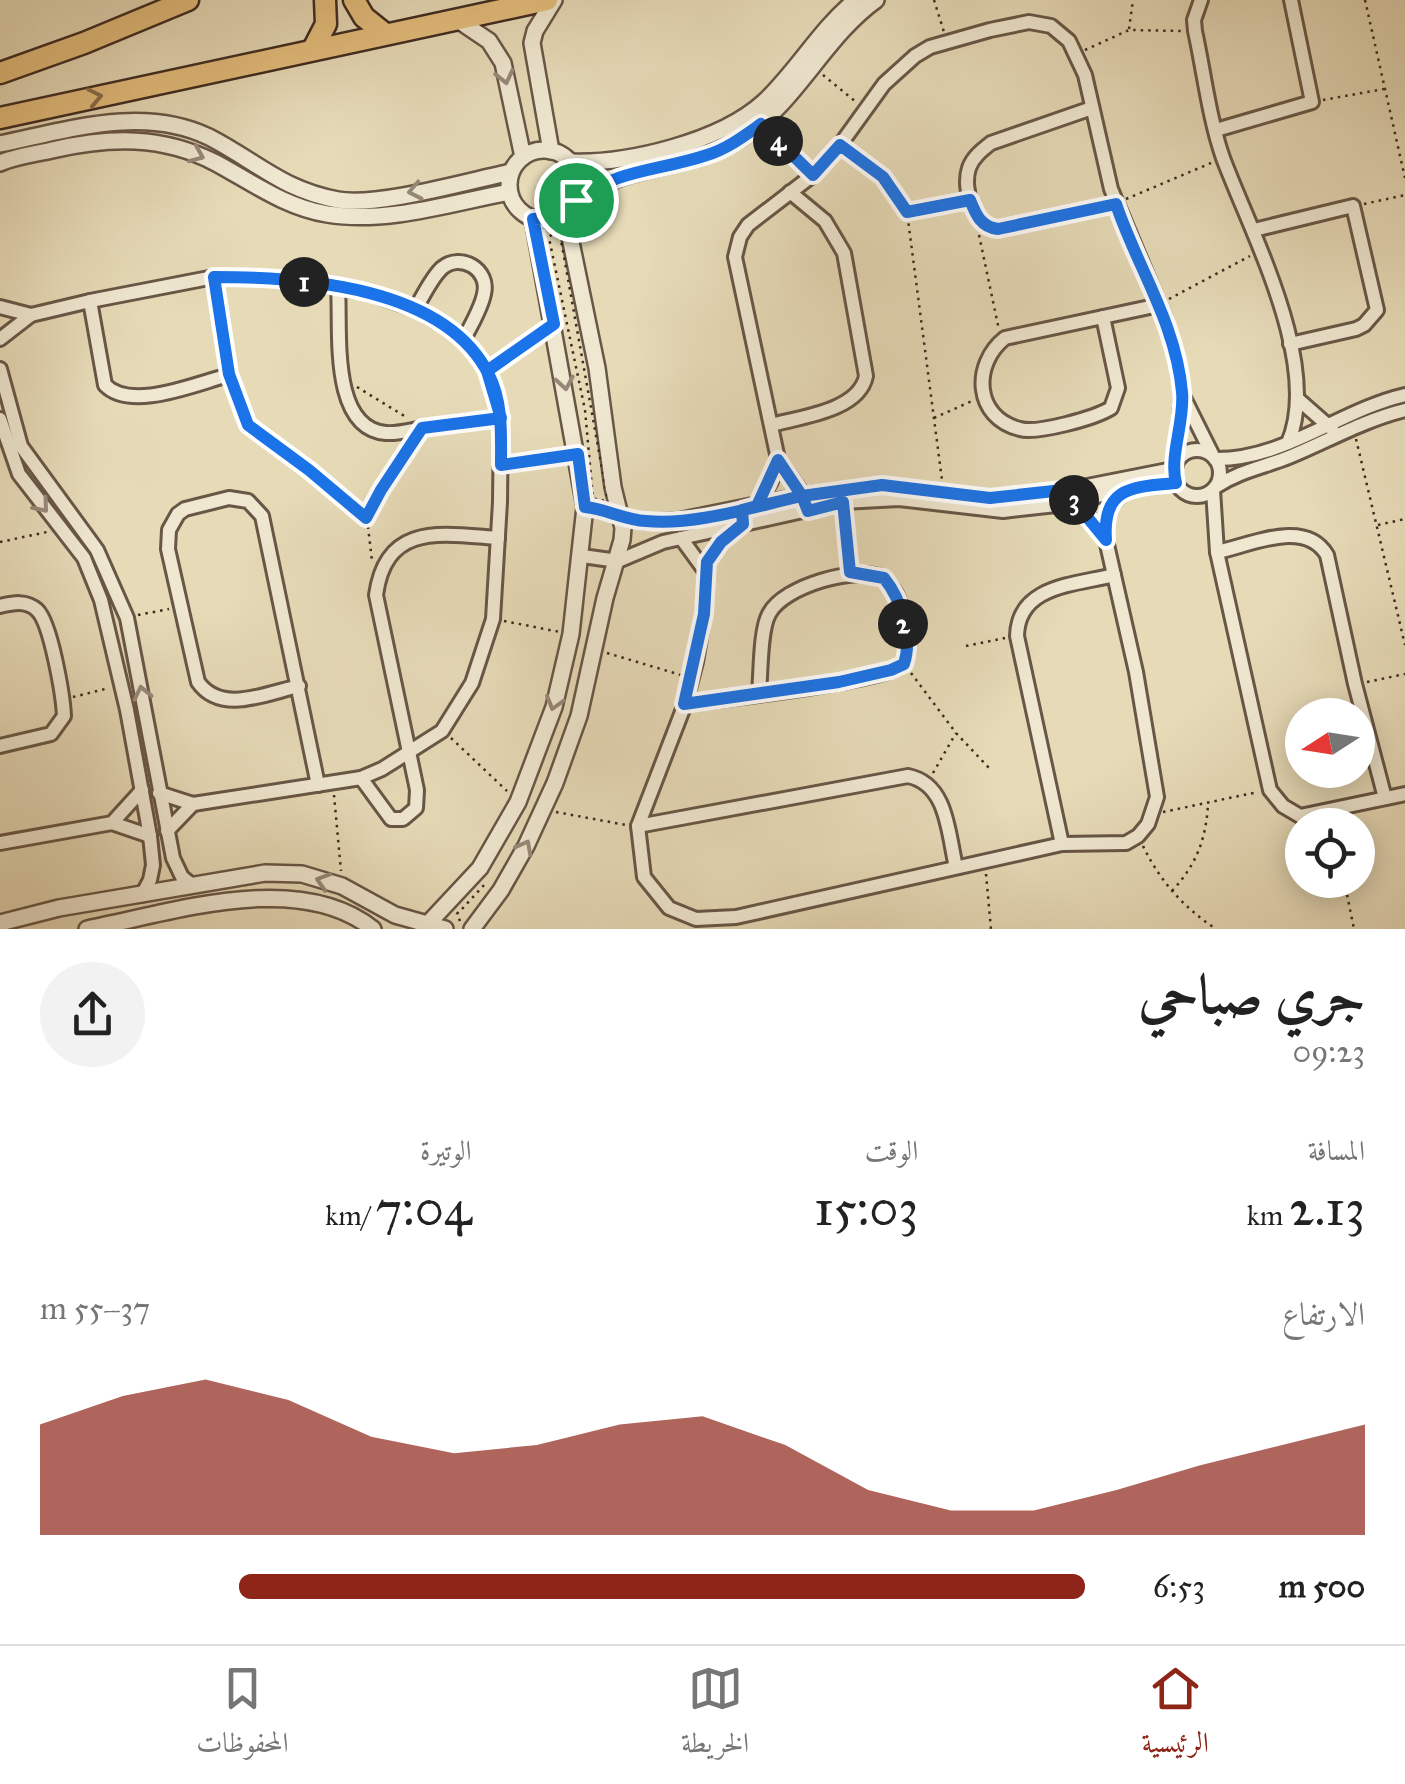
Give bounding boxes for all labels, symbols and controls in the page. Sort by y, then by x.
one-way arrow [493,68,514,85]
one-way arrow [86,88,103,109]
pin: 4 [753,116,803,166]
text: 4 [770,123,786,158]
one-way arrow [187,143,205,163]
pin [534,158,619,243]
icon: arrive [549,173,604,228]
one-way arrow [407,180,424,201]
pin: 1 [279,257,329,307]
text: 1 [298,264,310,299]
one-way arrow [554,375,575,391]
pin: 3 [1049,475,1099,525]
text: 3 [1068,482,1080,517]
one-way arrow [31,494,49,512]
pin: 2 [878,599,928,649]
text: 2 [896,606,910,641]
one-way arrow [133,685,154,702]
one-way arrow [545,694,566,711]
north arrow [1285,698,1375,788]
map controls [1285,698,1375,898]
button: locate [1285,808,1375,898]
one-way arrow [513,840,532,858]
one-way arrow [315,872,332,893]
text: جري صباحي [1138,961,1365,1028]
button: share [40,962,145,1067]
text: 09:23 [1293,1032,1365,1071]
text: الوتيرة [420,1133,472,1168]
text: الوقت [865,1133,918,1168]
text: المسافة [1308,1133,1365,1168]
text: 7:04 [375,1178,472,1239]
text: 15:03 [814,1178,918,1239]
text: 2.13 [1289,1178,1365,1239]
text: /km [325,1198,375,1233]
text: km [1247,1198,1289,1233]
text: 37–55 m [40,1289,150,1328]
text: الارتفاع [1282,1295,1365,1334]
text: 6:53 [1153,1567,1205,1606]
text: 500 m [1279,1567,1365,1606]
tab: المحفوظات [196,1661,289,1770]
tab: الخريطة [681,1661,749,1770]
tab: الرئيسية [1142,1661,1209,1770]

